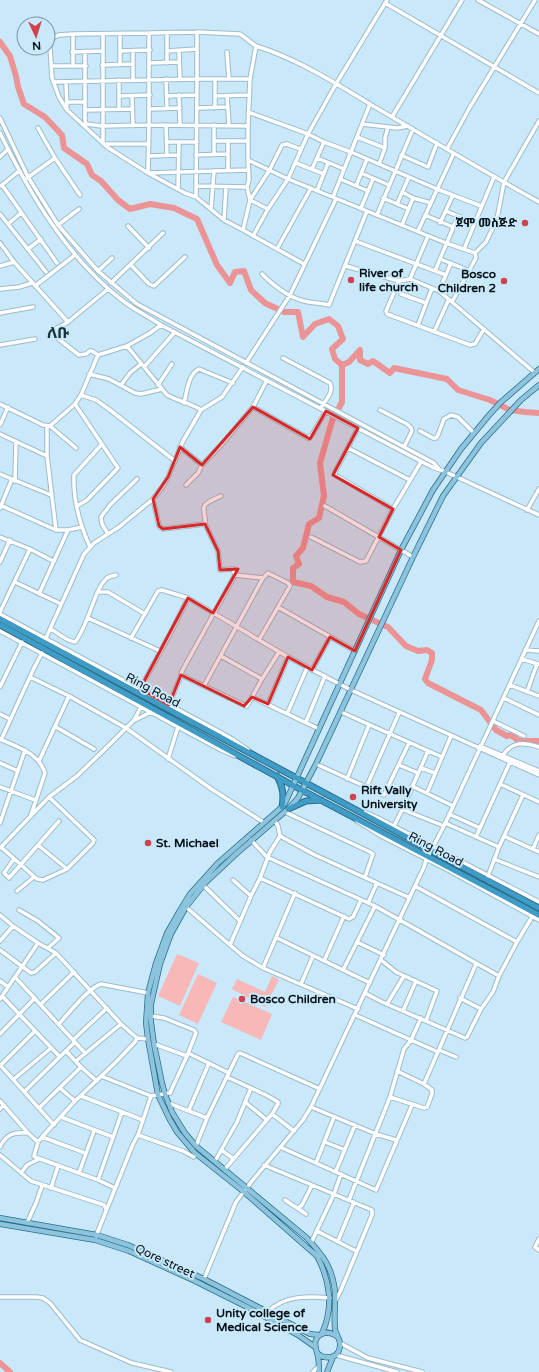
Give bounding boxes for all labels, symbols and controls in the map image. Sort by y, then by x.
north arrow [16,16,56,56]
text: N [32,39,42,52]
place label: ጀሞ መስጅድ [456,216,518,230]
marker: ጀሞ መስጅድ [520,218,530,228]
place label: River of life church [359,266,418,294]
place label: Bosco Children 2 [438,267,496,295]
marker: River of life church [346,275,356,285]
marker: Bosco Children 2 [499,276,509,286]
district label: ለቡ [47,323,69,343]
street label: Ring Road [123,670,183,710]
place label: Rift Vally University [361,783,418,812]
marker: Rift Vally University [348,792,358,802]
street label: Ring Road [406,829,466,869]
place label: St. Michael [156,836,219,850]
marker: St. Michael [143,838,153,848]
place label: Bosco Children [250,992,336,1006]
marker: Bosco Children [237,994,247,1004]
street label: Qore street [133,1241,197,1281]
place label: Unity college of Medical Science [216,1306,308,1334]
marker: Unity college of Medical Science [203,1315,213,1325]

